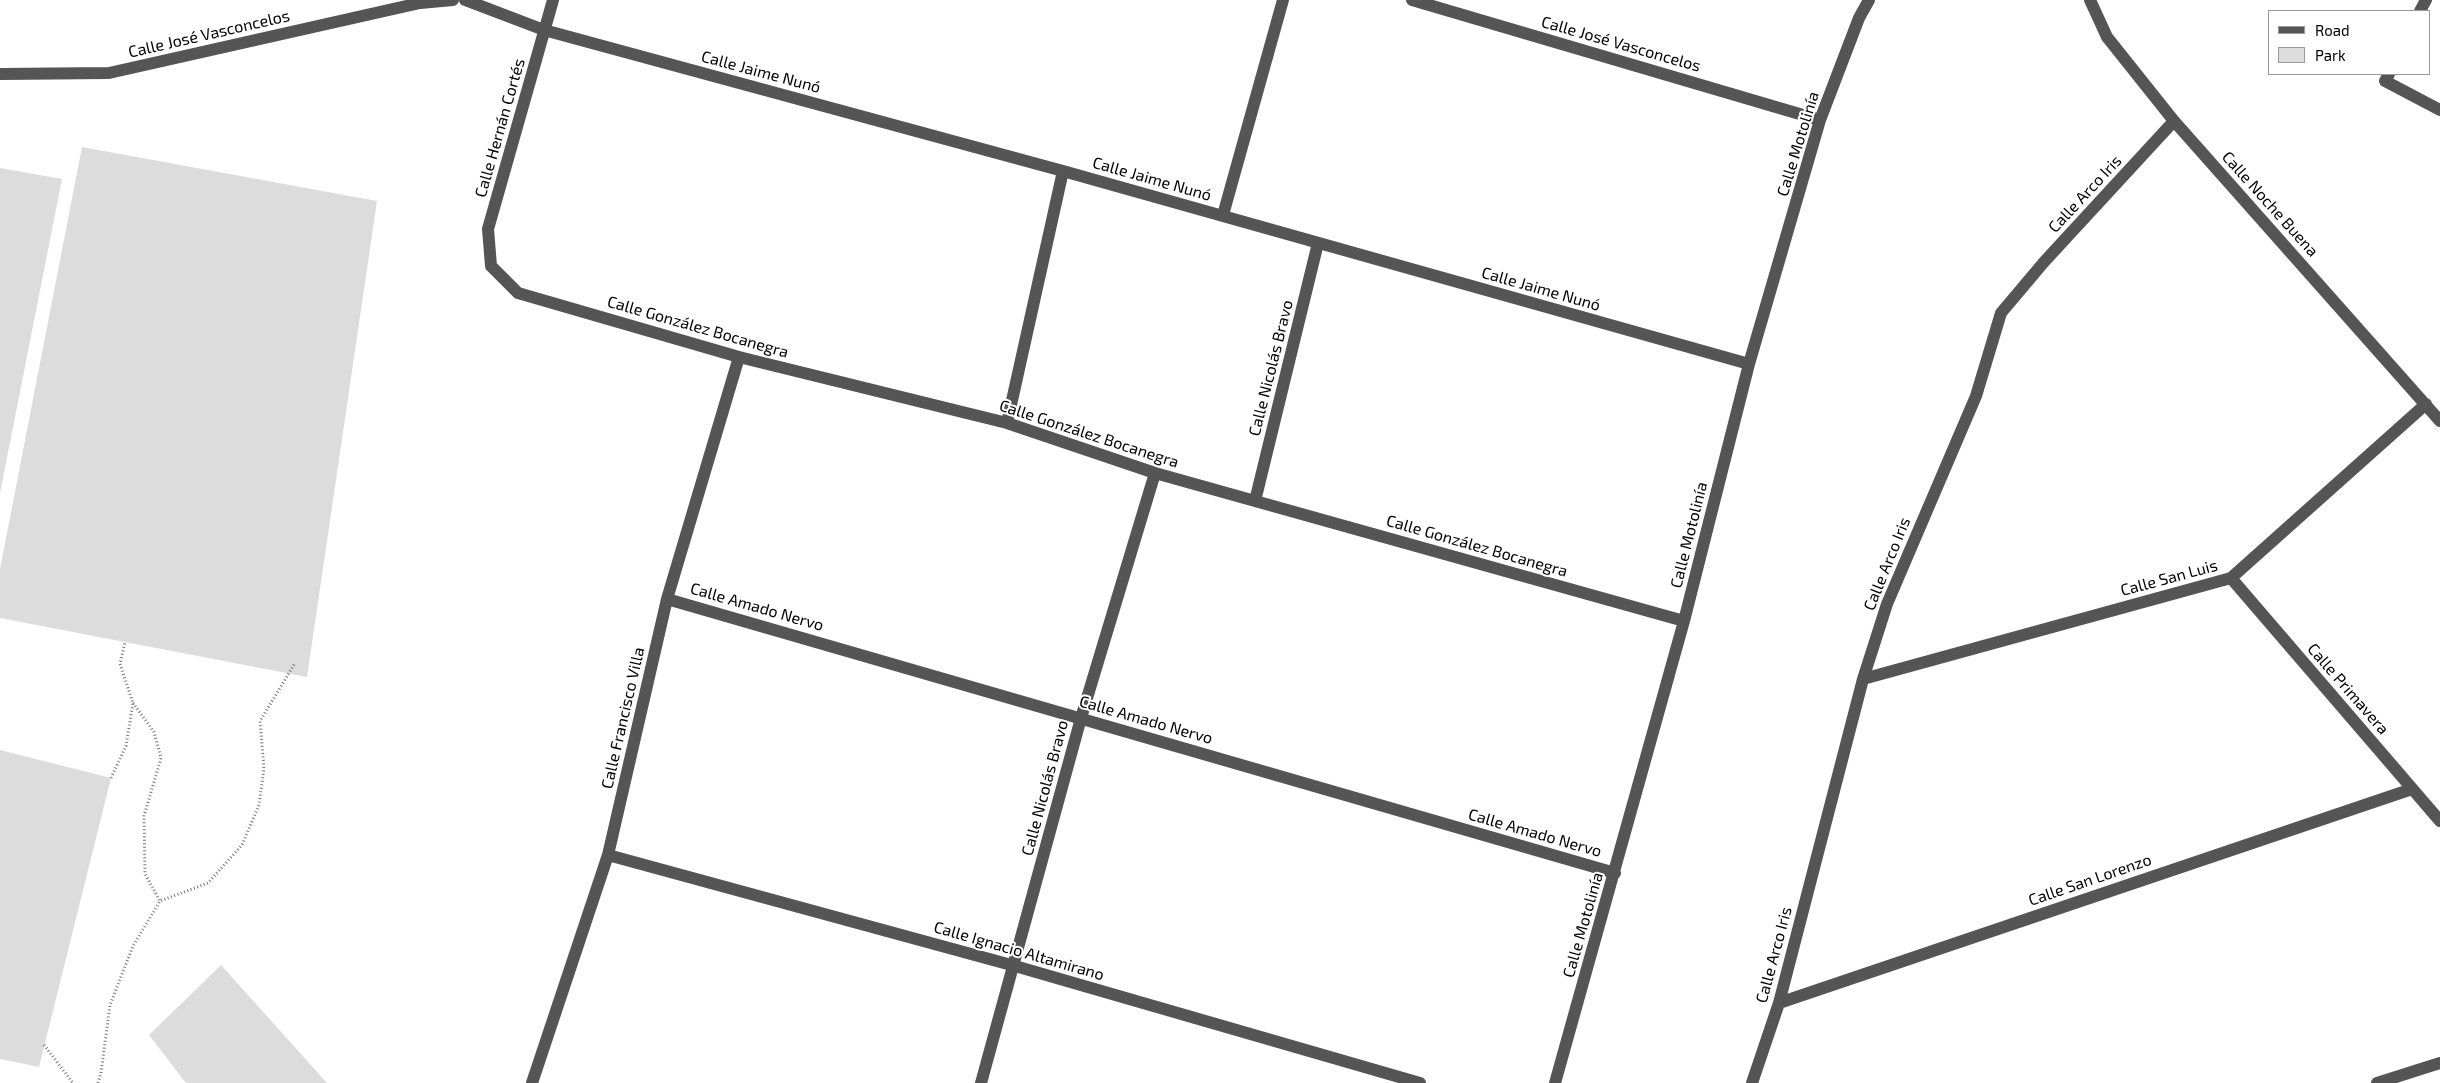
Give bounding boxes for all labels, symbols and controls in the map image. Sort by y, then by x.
street label: Calle José Vasconcelos [126,6,292,62]
legend [2268,10,2430,75]
street label: Calle José Vasconcelos [1539,12,1703,76]
text: Road [2315,21,2350,39]
text: Park [2315,46,2346,64]
street label: Calle Jaime Nunó [699,47,823,97]
street label: Calle Hernán Cortés [471,56,529,200]
street label: Calle Motolinía [1773,89,1823,199]
street label: Calle Noche Buena [2218,147,2322,261]
street label: Calle Arco Iris [2044,151,2126,237]
street label: Calle Jaime Nunó [1090,153,1214,205]
street label: Calle Jaime Nunó [1479,263,1603,315]
street label: Calle González Bocanegra [605,292,791,362]
street label: Calle Nicolás Bravo [1245,298,1297,438]
street label: Calle González Bocanegra [997,396,1181,472]
street label: Calle Motolinía [1667,480,1711,590]
street label: Calle González Bocanegra [1384,511,1570,581]
street label: Calle Arco Iris [1860,515,1914,613]
street label: Calle San Luis [2118,556,2220,600]
street label: Calle Amado Nervo [688,579,826,635]
street label: Calle Primavera [2303,640,2393,738]
street label: Calle Francisco Villa [597,645,649,791]
street label: Calle Amado Nervo [1077,692,1215,748]
street label: Calle Nicolás Bravo [1018,718,1072,858]
street label: Calle Amado Nervo [1466,805,1604,861]
street label: Calle San Lorenzo [2026,850,2154,910]
street label: Calle Motolinía [1559,870,1607,980]
street label: Calle Arco Iris [1752,905,1796,1005]
street label: Calle Ignacio Altamirano [932,917,1106,985]

